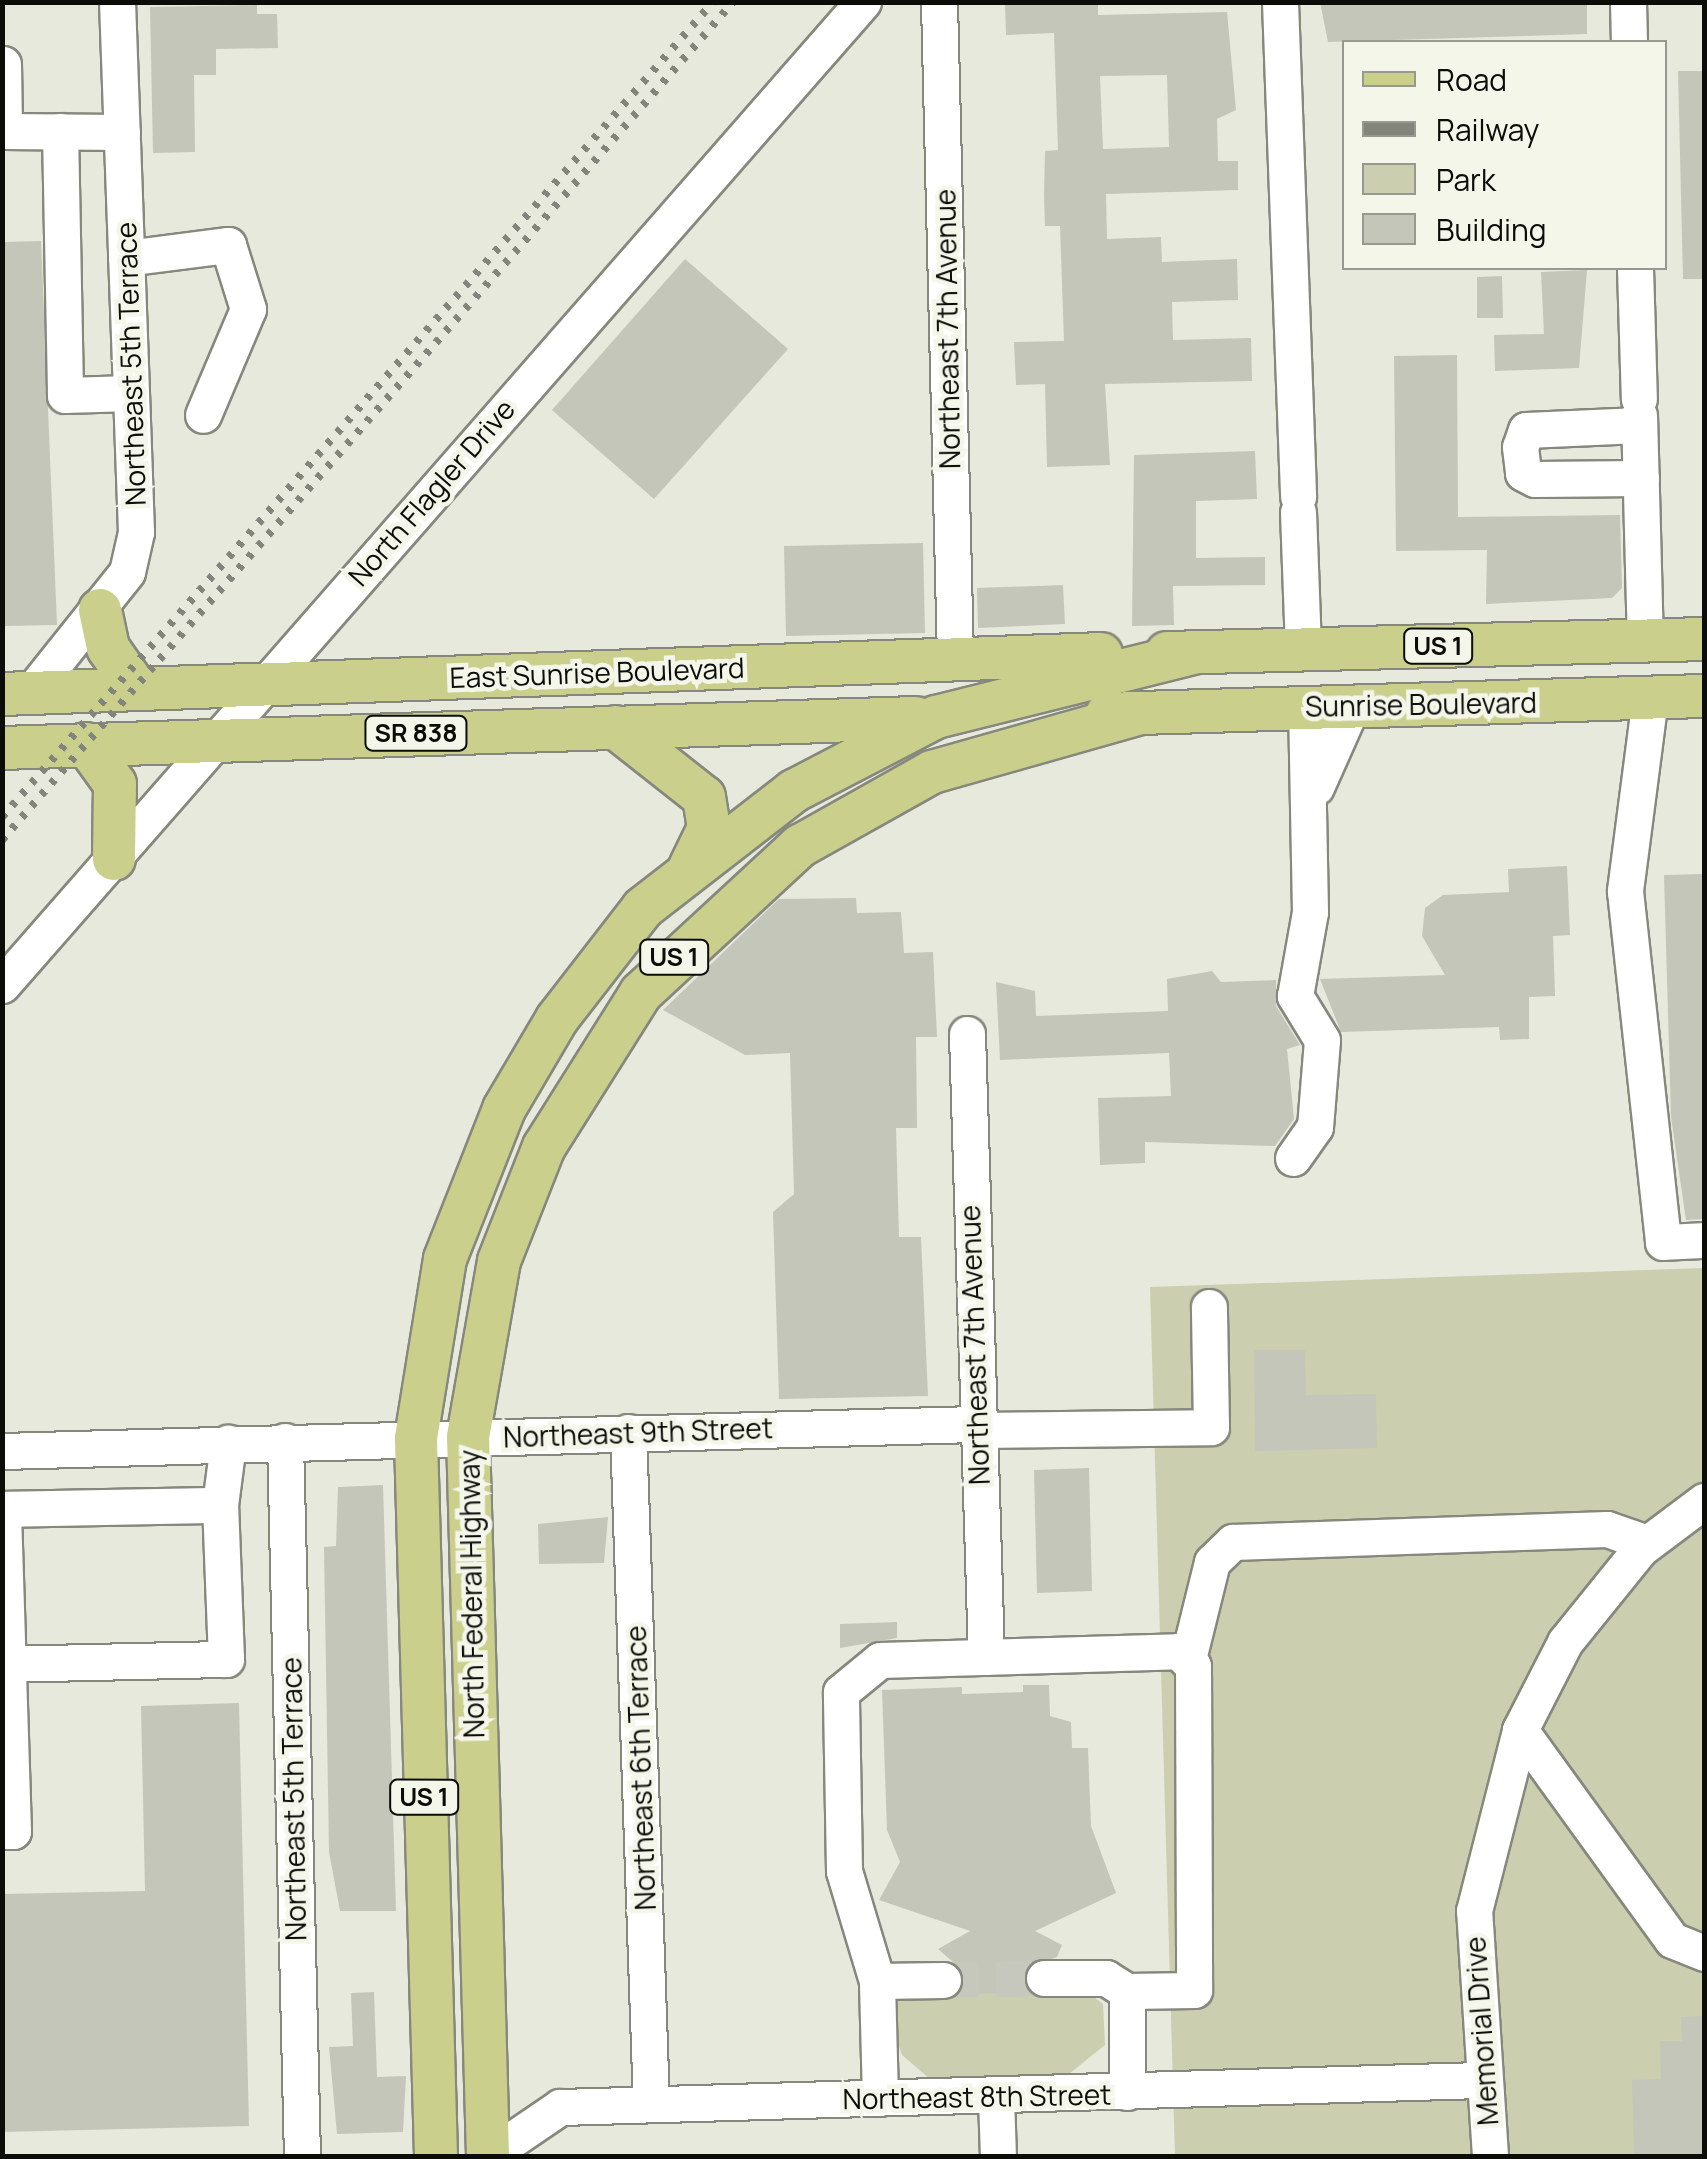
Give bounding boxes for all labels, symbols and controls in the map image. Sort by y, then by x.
legend [1342,40,1667,270]
text: Road [1436,59,1507,100]
text: Railway [1436,109,1539,150]
text: Park [1436,159,1496,200]
street label: Northeast 7th Avenue [928,189,966,469]
text: Building [1436,209,1547,250]
street label: Northeast 5th Terrace [108,222,152,506]
street label: North Flagler Drive [341,392,521,592]
road number: US 1 [1403,626,1473,666]
street label: East Sunrise Boulevard [449,650,745,694]
street label: Sunrise Boulevard [1305,685,1537,723]
road number: SR 838 [364,713,468,753]
road number: US 1 [639,937,709,977]
street label: Northeast 7th Avenue [952,1204,996,1486]
street label: Northeast 9th Street [503,1411,773,1453]
street label: North Federal Highway [452,1449,490,1739]
street label: Northeast 6th Terrace [618,1625,662,1911]
street label: Northeast 5th Terrace [274,1657,312,1941]
road number: US 1 [389,1777,459,1817]
street label: Memorial Drive [1458,1935,1504,2127]
street label: Northeast 8th Street [842,2077,1112,2115]

